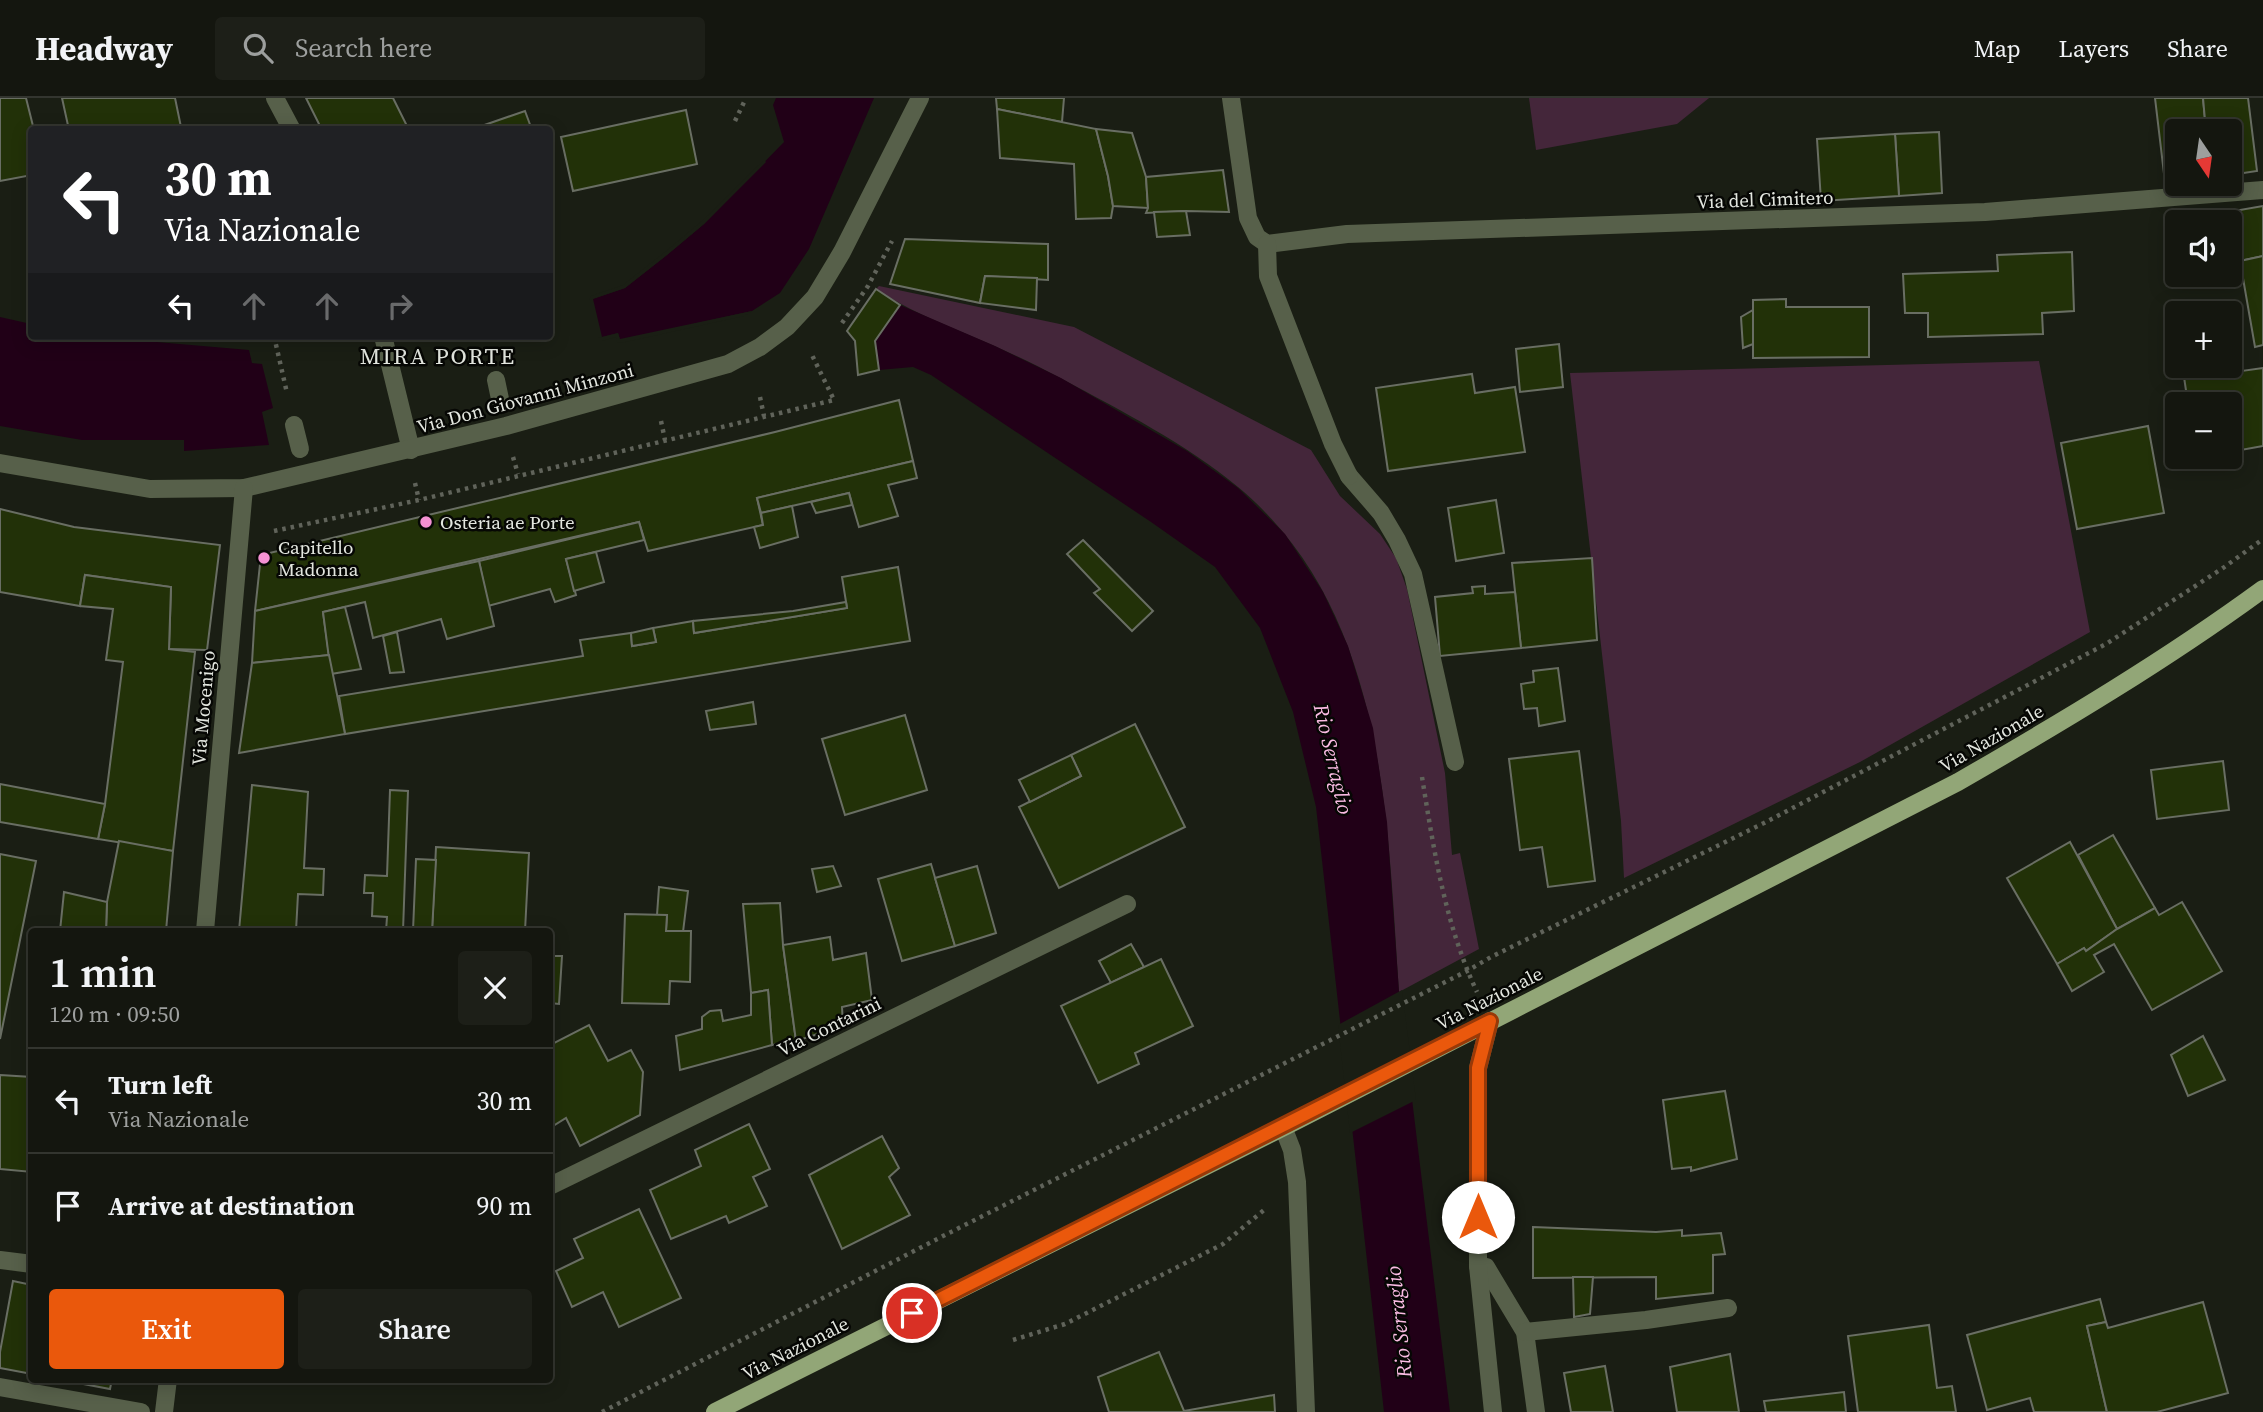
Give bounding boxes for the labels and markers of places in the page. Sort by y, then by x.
place label: Osteria ae Porte [440,509,575,535]
marker: Osteria ae Porte [418,514,434,530]
place label: Capitello Madonna [278,534,359,582]
marker: Capitello Madonna [256,550,272,566]
pin [882,1283,942,1343]

